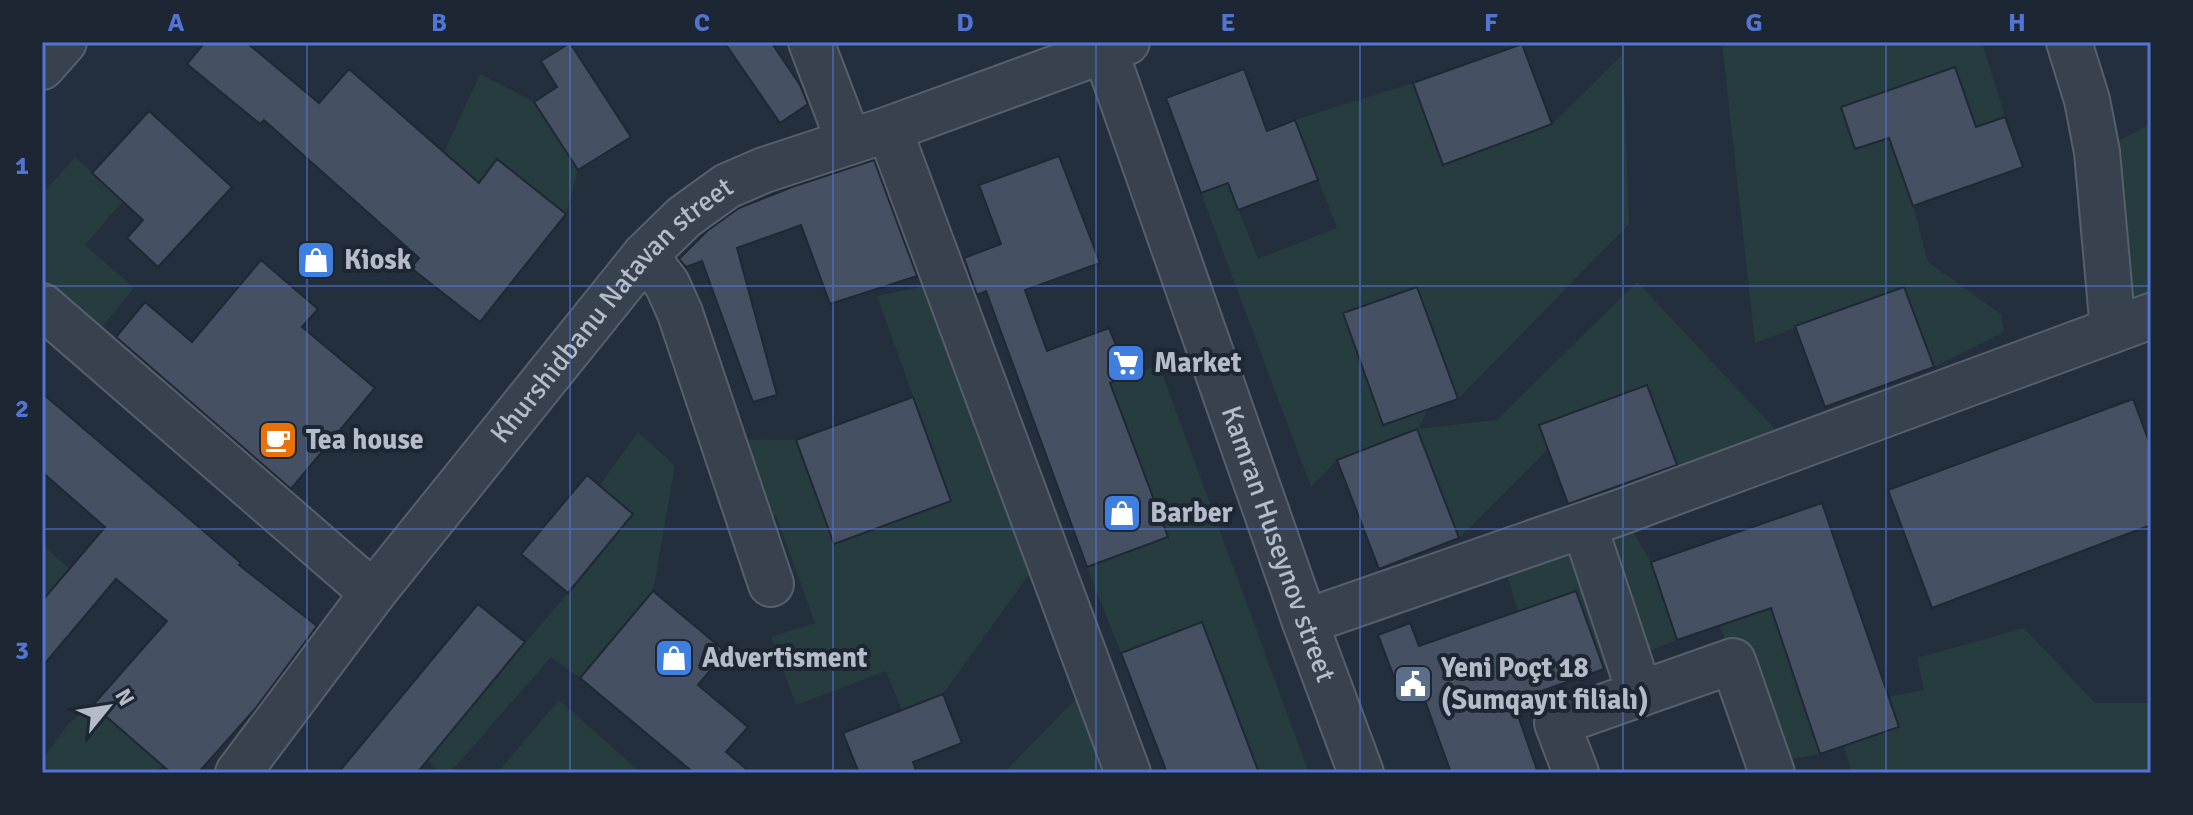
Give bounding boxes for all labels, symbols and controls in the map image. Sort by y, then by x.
text: A [168,7,185,39]
text: B [431,7,447,39]
text: C [694,7,710,39]
text: D [956,7,974,39]
text: E [1221,7,1235,39]
text: F [1484,7,1498,39]
text: G [1745,7,1763,39]
text: H [2008,7,2026,39]
text: 1 [15,150,29,182]
street label: Khurshidbanu Natavan street [483,170,740,450]
shop icon: Kiosk [295,239,337,281]
place label: Kiosk [344,243,412,277]
supermarket icon: Market [1105,342,1147,384]
place label: Market [1154,346,1242,380]
text: 2 [15,393,29,425]
street label: Kamran Huseynov street [1214,401,1343,687]
cafe icon: Tea house [257,419,299,461]
place label: Tea house [306,423,424,457]
shop icon: Barber [1101,492,1143,534]
place label: Barber [1150,496,1234,530]
text: 3 [15,635,29,667]
shop icon: Advertisment [653,637,695,679]
place label: Advertisment [702,641,868,675]
place label: Yeni Poçt 18 (Sumqayıt filialı) [1440,651,1649,717]
public building icon: Yeni Poçt 18 (Sumqayıt filialı) [1392,663,1434,705]
north arrow [68,667,148,747]
text: N [109,684,140,711]

